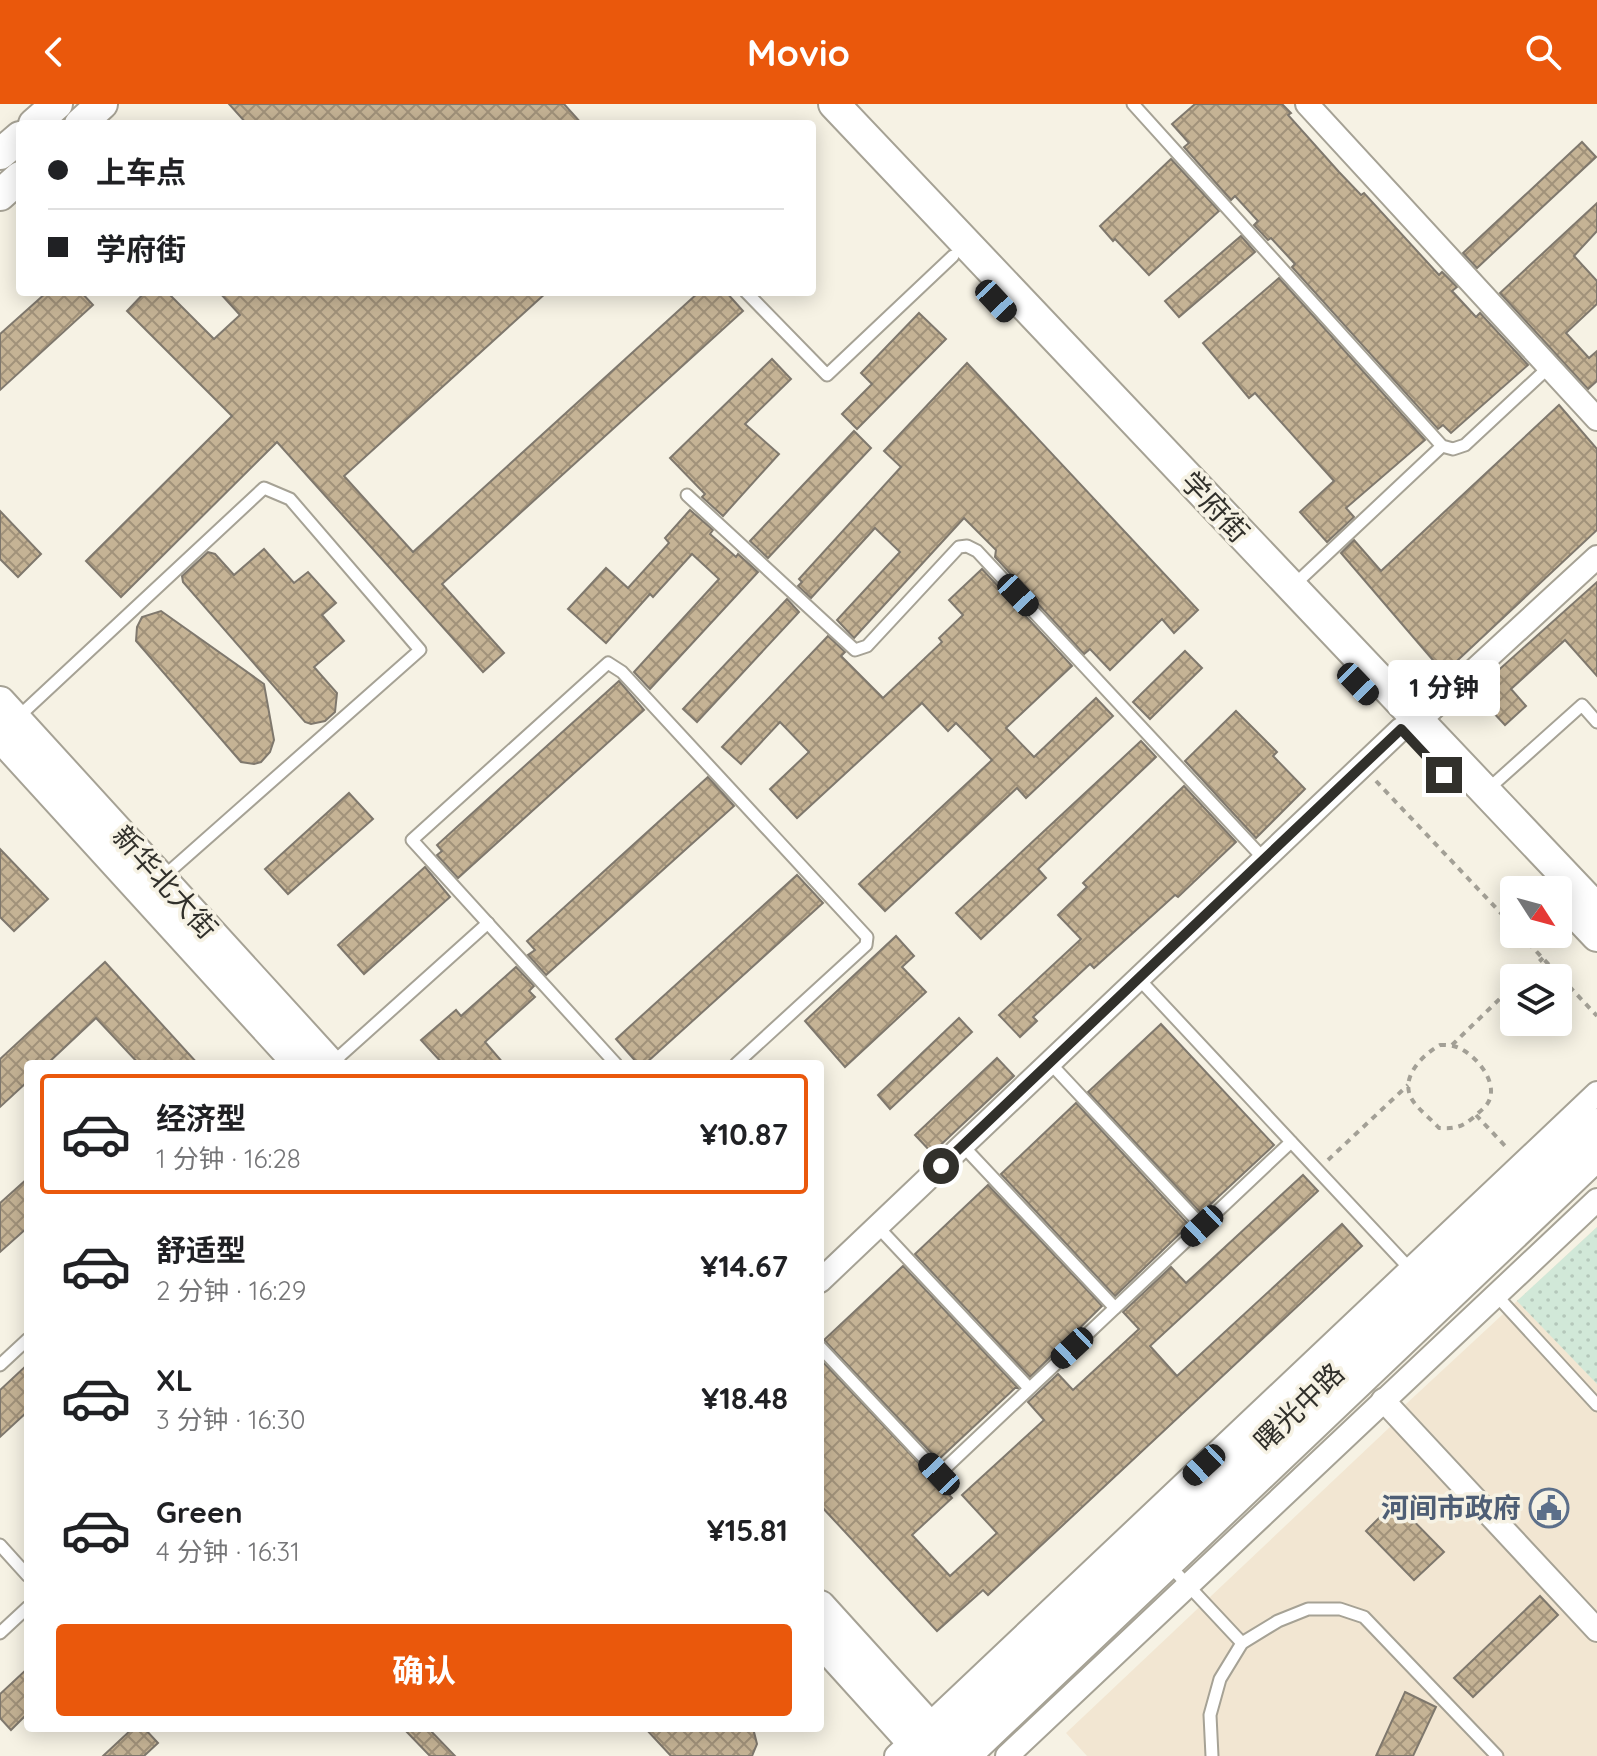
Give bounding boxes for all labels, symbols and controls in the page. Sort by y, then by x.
icon: back [32,30,76,74]
text: Movio [747,30,850,75]
icon: search [1521,30,1565,74]
text: 上车点 [96,153,186,191]
text: 学府街 [96,230,186,268]
car [971,275,1021,327]
street label: 学府街 [1174,464,1257,549]
car [993,569,1043,621]
car [1333,658,1383,710]
callout: 1 分钟 [1388,659,1500,715]
text: 1 分钟 [1409,671,1479,704]
route end [1426,757,1462,793]
street label: 新华北大街 [106,818,225,945]
north arrow [1500,876,1572,948]
map controls [1500,876,1572,1036]
button: layers [1500,964,1572,1036]
icon: car [60,1098,132,1170]
text: 经济型 [156,1099,246,1137]
text: ¥10.87 [700,1115,788,1153]
text: 1 分钟 · 16:28 [156,1142,301,1175]
route start [923,1148,959,1184]
car [1176,1201,1228,1251]
icon: car [60,1230,132,1302]
text: 舒适型 [156,1231,246,1269]
text: ¥14.67 [700,1247,788,1285]
text: 2 分钟 · 16:29 [156,1274,306,1307]
car [1046,1323,1098,1373]
street label: 曙光中路 [1246,1355,1351,1458]
text: XL [156,1361,193,1399]
icon: car [60,1362,132,1434]
text: ¥18.48 [701,1379,788,1417]
text: 3 分钟 · 16:30 [156,1403,306,1436]
car [1178,1440,1230,1490]
car [914,1448,964,1500]
public building icon: 河间市政府 [1528,1487,1570,1529]
place label: 河间市政府 [1381,1490,1521,1525]
text: Green [156,1493,243,1531]
icon: car [60,1494,132,1566]
text: ¥15.81 [707,1511,788,1549]
text: 4 分钟 · 16:31 [156,1535,300,1568]
button: 确认 [56,1624,792,1716]

